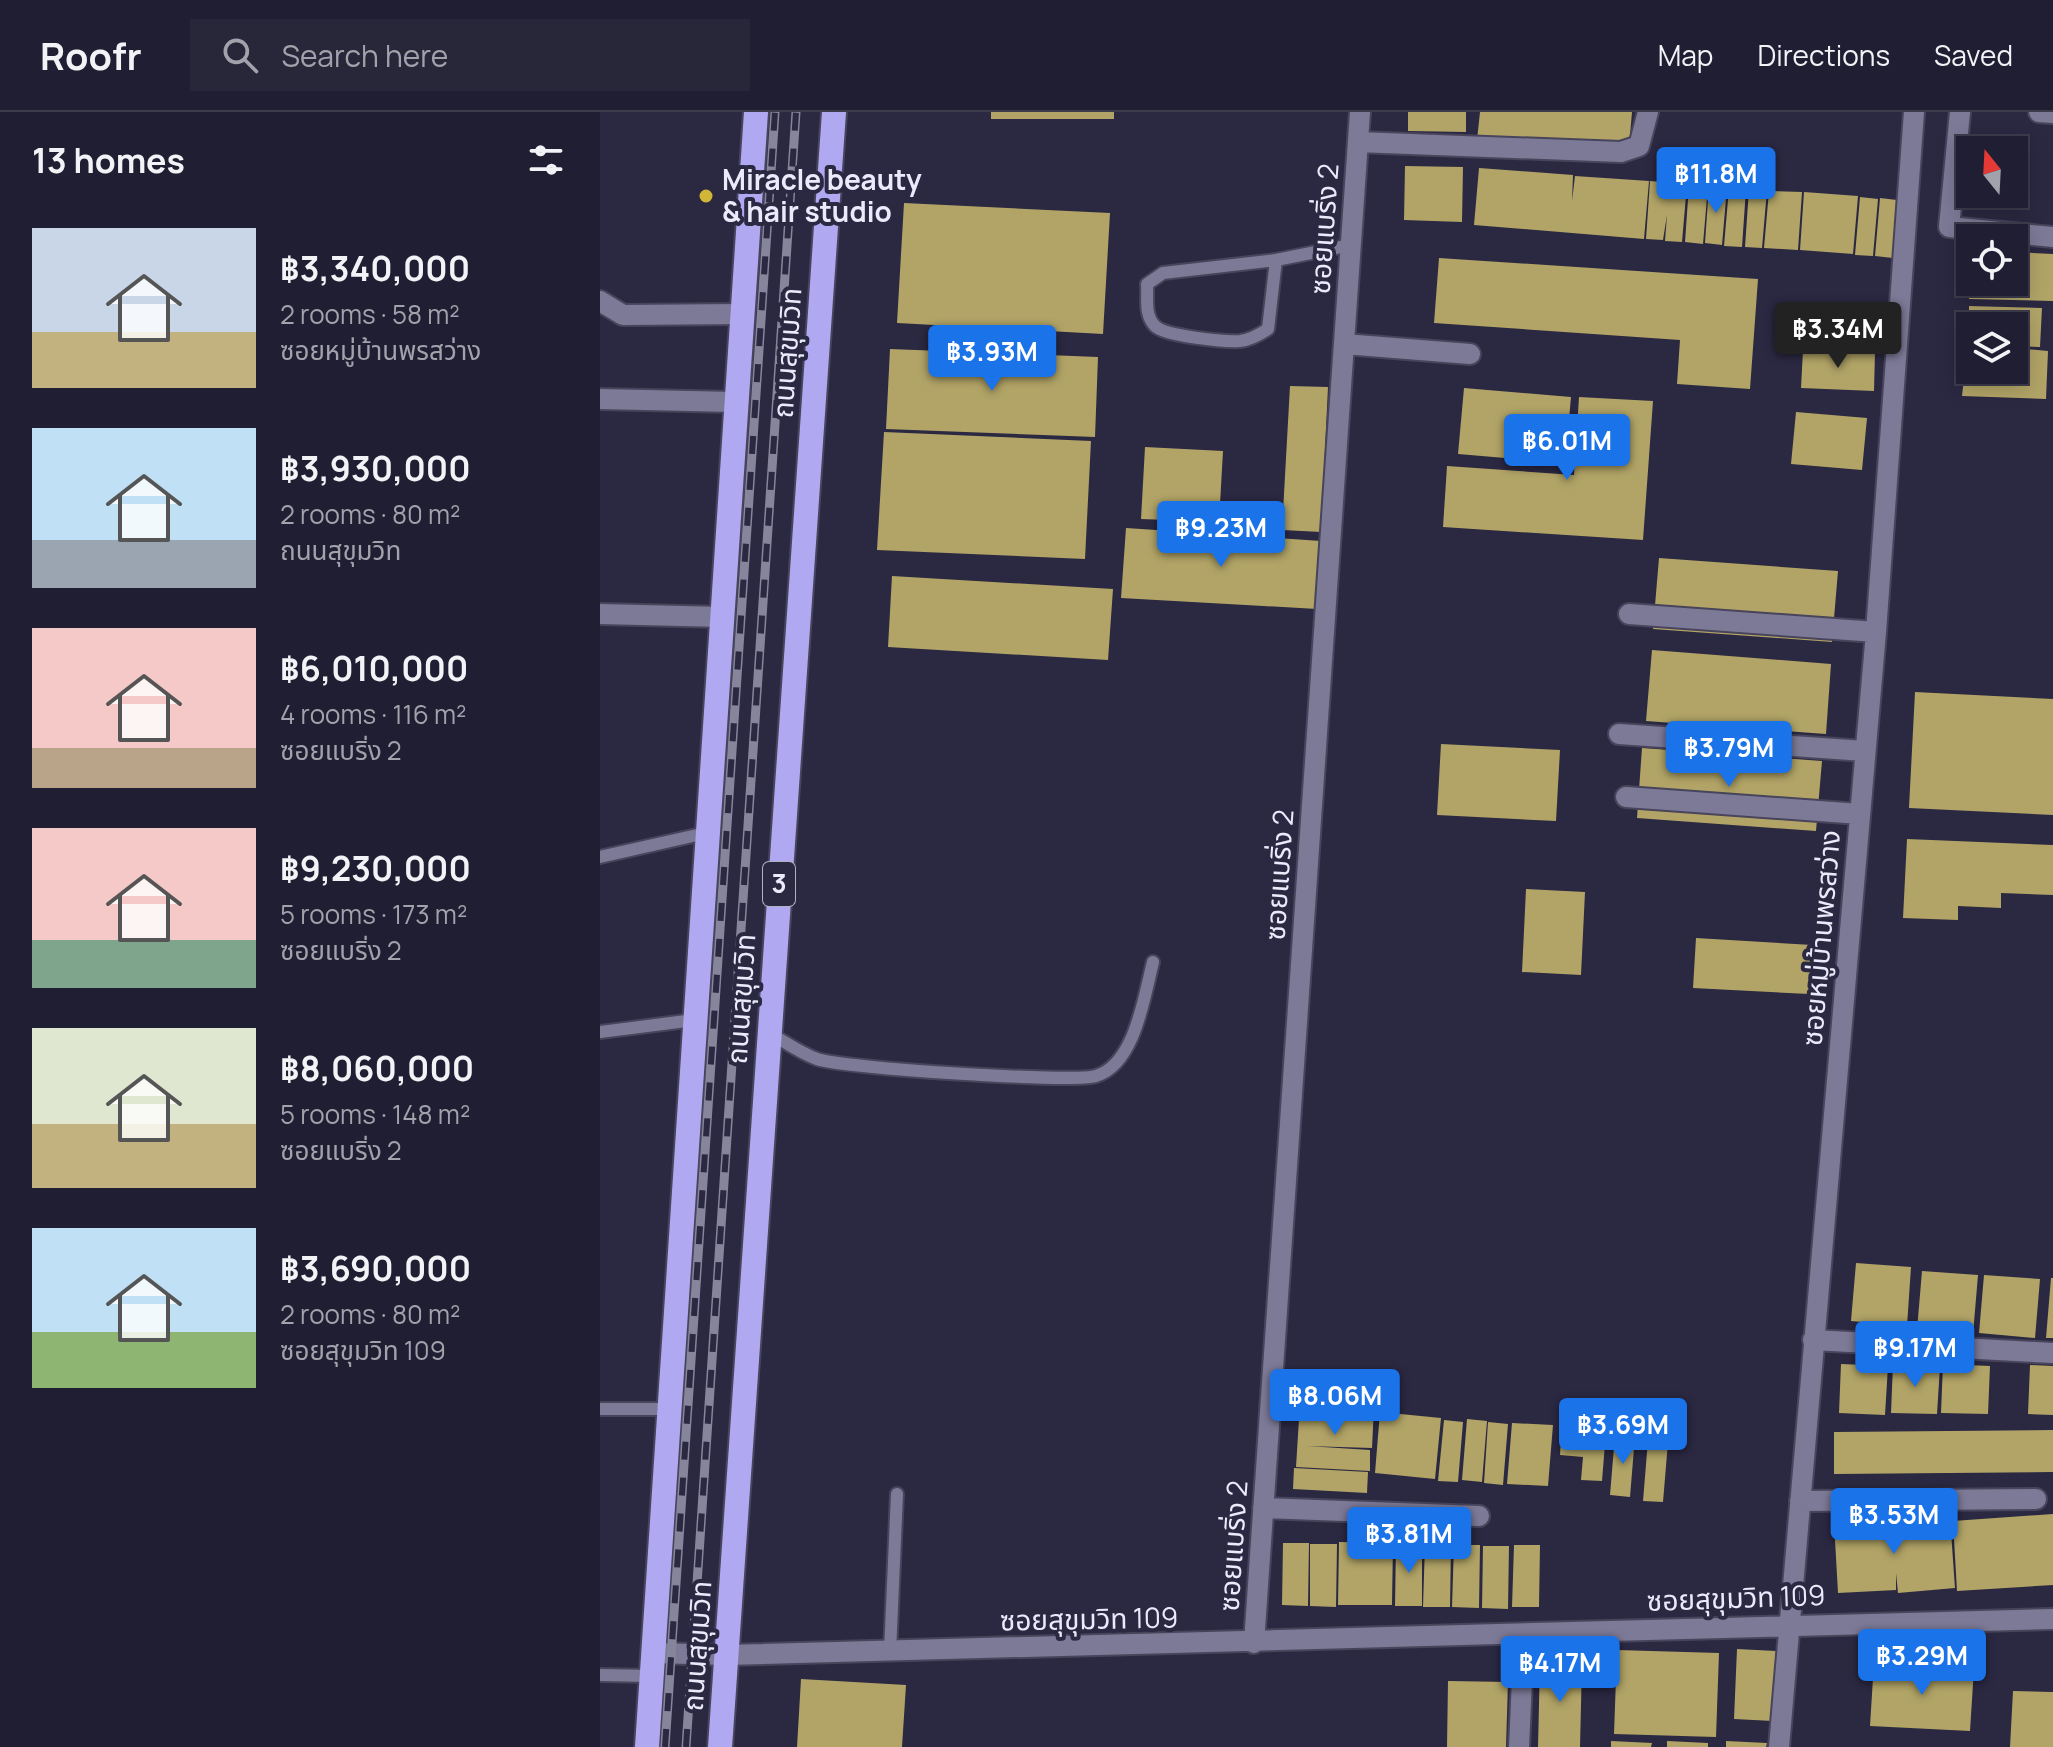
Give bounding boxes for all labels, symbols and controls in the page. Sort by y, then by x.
search box [190,19,750,91]
text: Roofr [40,29,142,81]
icon: search [218,33,262,77]
text: Search here [282,35,448,76]
text: Map [1658,36,1713,74]
text: Directions [1757,36,1890,74]
text: Saved [1934,36,2013,74]
north arrow [1956,136,2028,208]
map controls [1956,136,2028,384]
text: 13 homes [32,137,185,183]
icon: filters [524,138,568,182]
pin: ฿11.8M [1651,147,1781,215]
text: ฿11.8M [1675,155,1757,191]
place label: Miracle beauty & hair studio [722,160,922,230]
street label: ซอยแบริ่ง 2 [1299,162,1347,296]
marker: Miracle beauty & hair studio [697,187,715,205]
button: locate [1956,224,2028,296]
text: ฿3,340,000 [280,245,470,291]
icon: home [96,260,192,356]
street label: ถนนสุขุมวิท [762,286,810,419]
text: 2 rooms · 58 m² [280,296,460,332]
pin: ฿3.34M [1773,302,1903,370]
text: ฿3.34M [1792,310,1884,346]
button: layers [1956,312,2028,384]
pin: ฿3.93M [927,325,1057,393]
text: ซอยหมู่บ้านพรสว่าง [280,332,481,368]
text: ฿3.93M [946,333,1038,369]
pin: ฿6.01M [1502,414,1632,482]
text: ฿6.01M [1522,422,1612,458]
text: ฿3,930,000 [280,445,471,491]
icon: home [96,460,192,556]
text: 2 rooms · 80 m² [280,496,460,532]
pin: ฿9.23M [1156,501,1286,569]
text: ฿9.23M [1175,509,1267,545]
text: ถนนสุขุมวิท [280,532,401,568]
text: ฿6,010,000 [280,645,468,691]
icon: home [96,660,192,756]
text: 4 rooms · 116 m² [280,696,466,732]
pin: ฿3.79M [1664,721,1794,789]
text: ฿3.79M [1684,729,1774,765]
text: ซอยแบริ่ง 2 [280,732,402,768]
street label: ซอยแบริ่ง 2 [1254,808,1302,942]
street label: ซอยหมู่บ้านพรสว่าง [1792,828,1848,1047]
text: ฿9,230,000 [280,845,471,891]
icon: home [96,860,192,956]
road number: 3 [763,862,795,906]
text: 5 rooms · 173 m² [280,896,467,932]
text: ซอยแบริ่ง 2 [280,932,402,968]
street label: ถนนสุขุมวิท [716,932,764,1065]
text: ฿8,060,000 [280,1045,474,1091]
icon: home [96,1060,192,1156]
text: 5 rooms · 148 m² [280,1096,470,1132]
text: ซอยแบริ่ง 2 [280,1132,402,1168]
text: ฿3,690,000 [280,1245,471,1291]
icon: home [96,1260,192,1356]
text: 2 rooms · 80 m² [280,1296,460,1332]
pin: ฿9.17M [1850,1321,1980,1389]
text: ฿9.17M [1873,1329,1957,1365]
text: ซอยสุขุมวิท 109 [280,1332,446,1368]
pin: ฿8.06M [1270,1369,1400,1437]
text: ฿8.06M [1288,1377,1382,1413]
pin: ฿3.69M [1558,1398,1688,1466]
text: ฿3.69M [1577,1406,1669,1442]
street label: ซอยแบริ่ง 2 [1208,1479,1256,1613]
pin: ฿3.53M [1829,1488,1959,1556]
text: ฿3.53M [1849,1496,1939,1532]
pin: ฿3.81M [1344,1507,1474,1575]
text: ฿3.81M [1365,1515,1453,1551]
street label: ซอยสุขุมวิท 109 [1646,1575,1826,1619]
street label: ถนนสุขุมวิท [672,1579,720,1712]
street label: ซอยสุขุมวิท 109 [999,1597,1179,1639]
pin: ฿3.29M [1857,1629,1987,1697]
pin: ฿4.17M [1495,1636,1625,1704]
text: ฿3.29M [1876,1637,1968,1673]
text: ฿4.17M [1519,1644,1601,1680]

